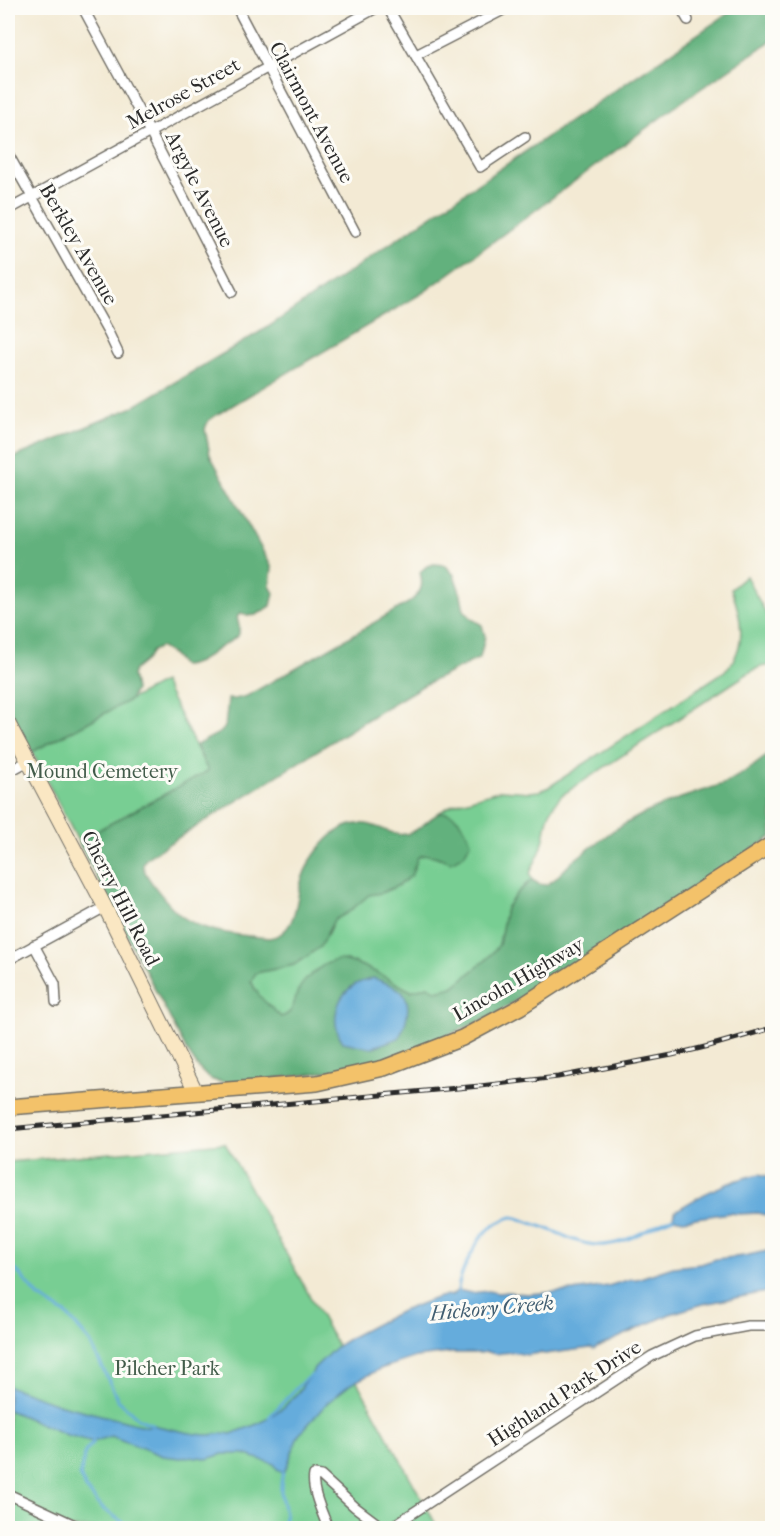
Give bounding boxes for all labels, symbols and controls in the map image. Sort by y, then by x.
street label: Clairmont Avenue [265,38,359,187]
street label: Melrose Street [122,53,244,134]
street label: Argyle Avenue [160,127,239,251]
street label: Berkley Avenue [35,180,123,309]
park label: Mound Cemetery [26,760,179,783]
street label: Cherry Hill Road [77,827,165,970]
street label: Lincoln Highway [449,932,589,1026]
water label: Hickory Creek [428,1291,555,1325]
street label: Highland Park Drive [483,1335,645,1452]
park label: Pilcher Park [114,1357,221,1380]

